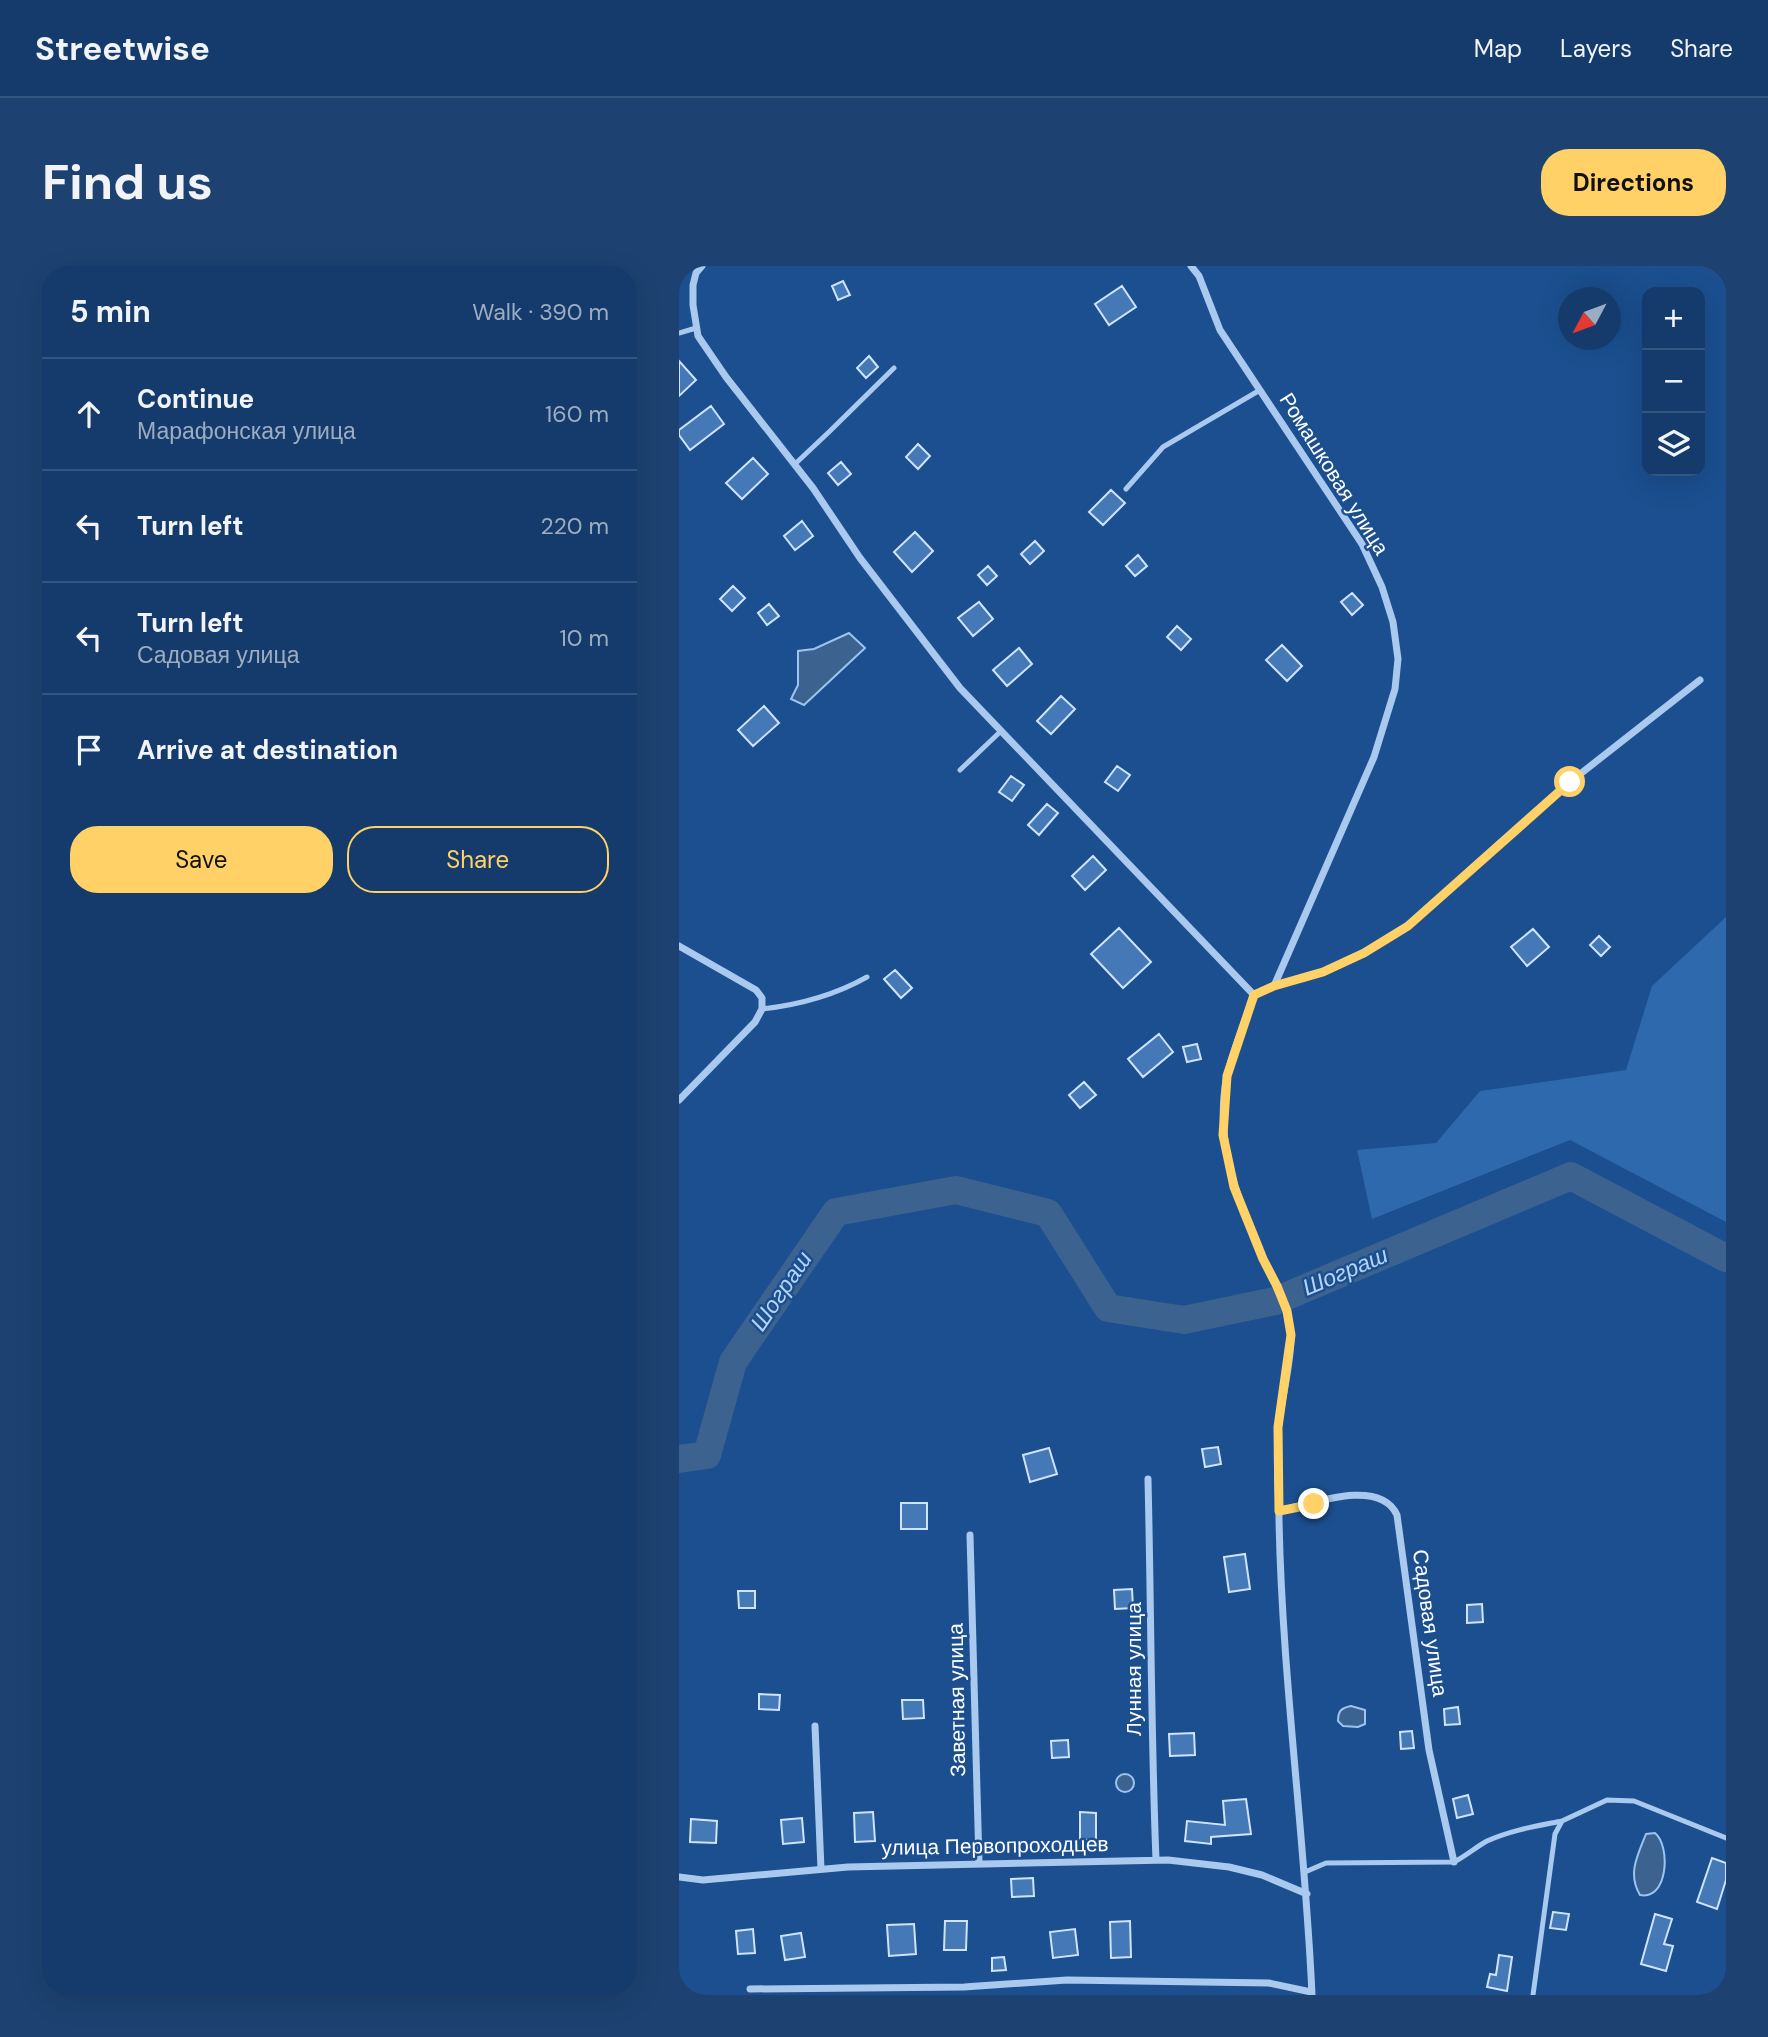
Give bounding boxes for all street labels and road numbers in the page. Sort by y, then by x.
street label: Ромашковая улица [1273,388,1395,561]
street label: Садовая улица [1406,1548,1454,1699]
street label: Лунная улица [1120,1602,1148,1736]
street label: Заветная улица [942,1623,972,1777]
street label: улица Первопроходцев [881,1830,1109,1862]

